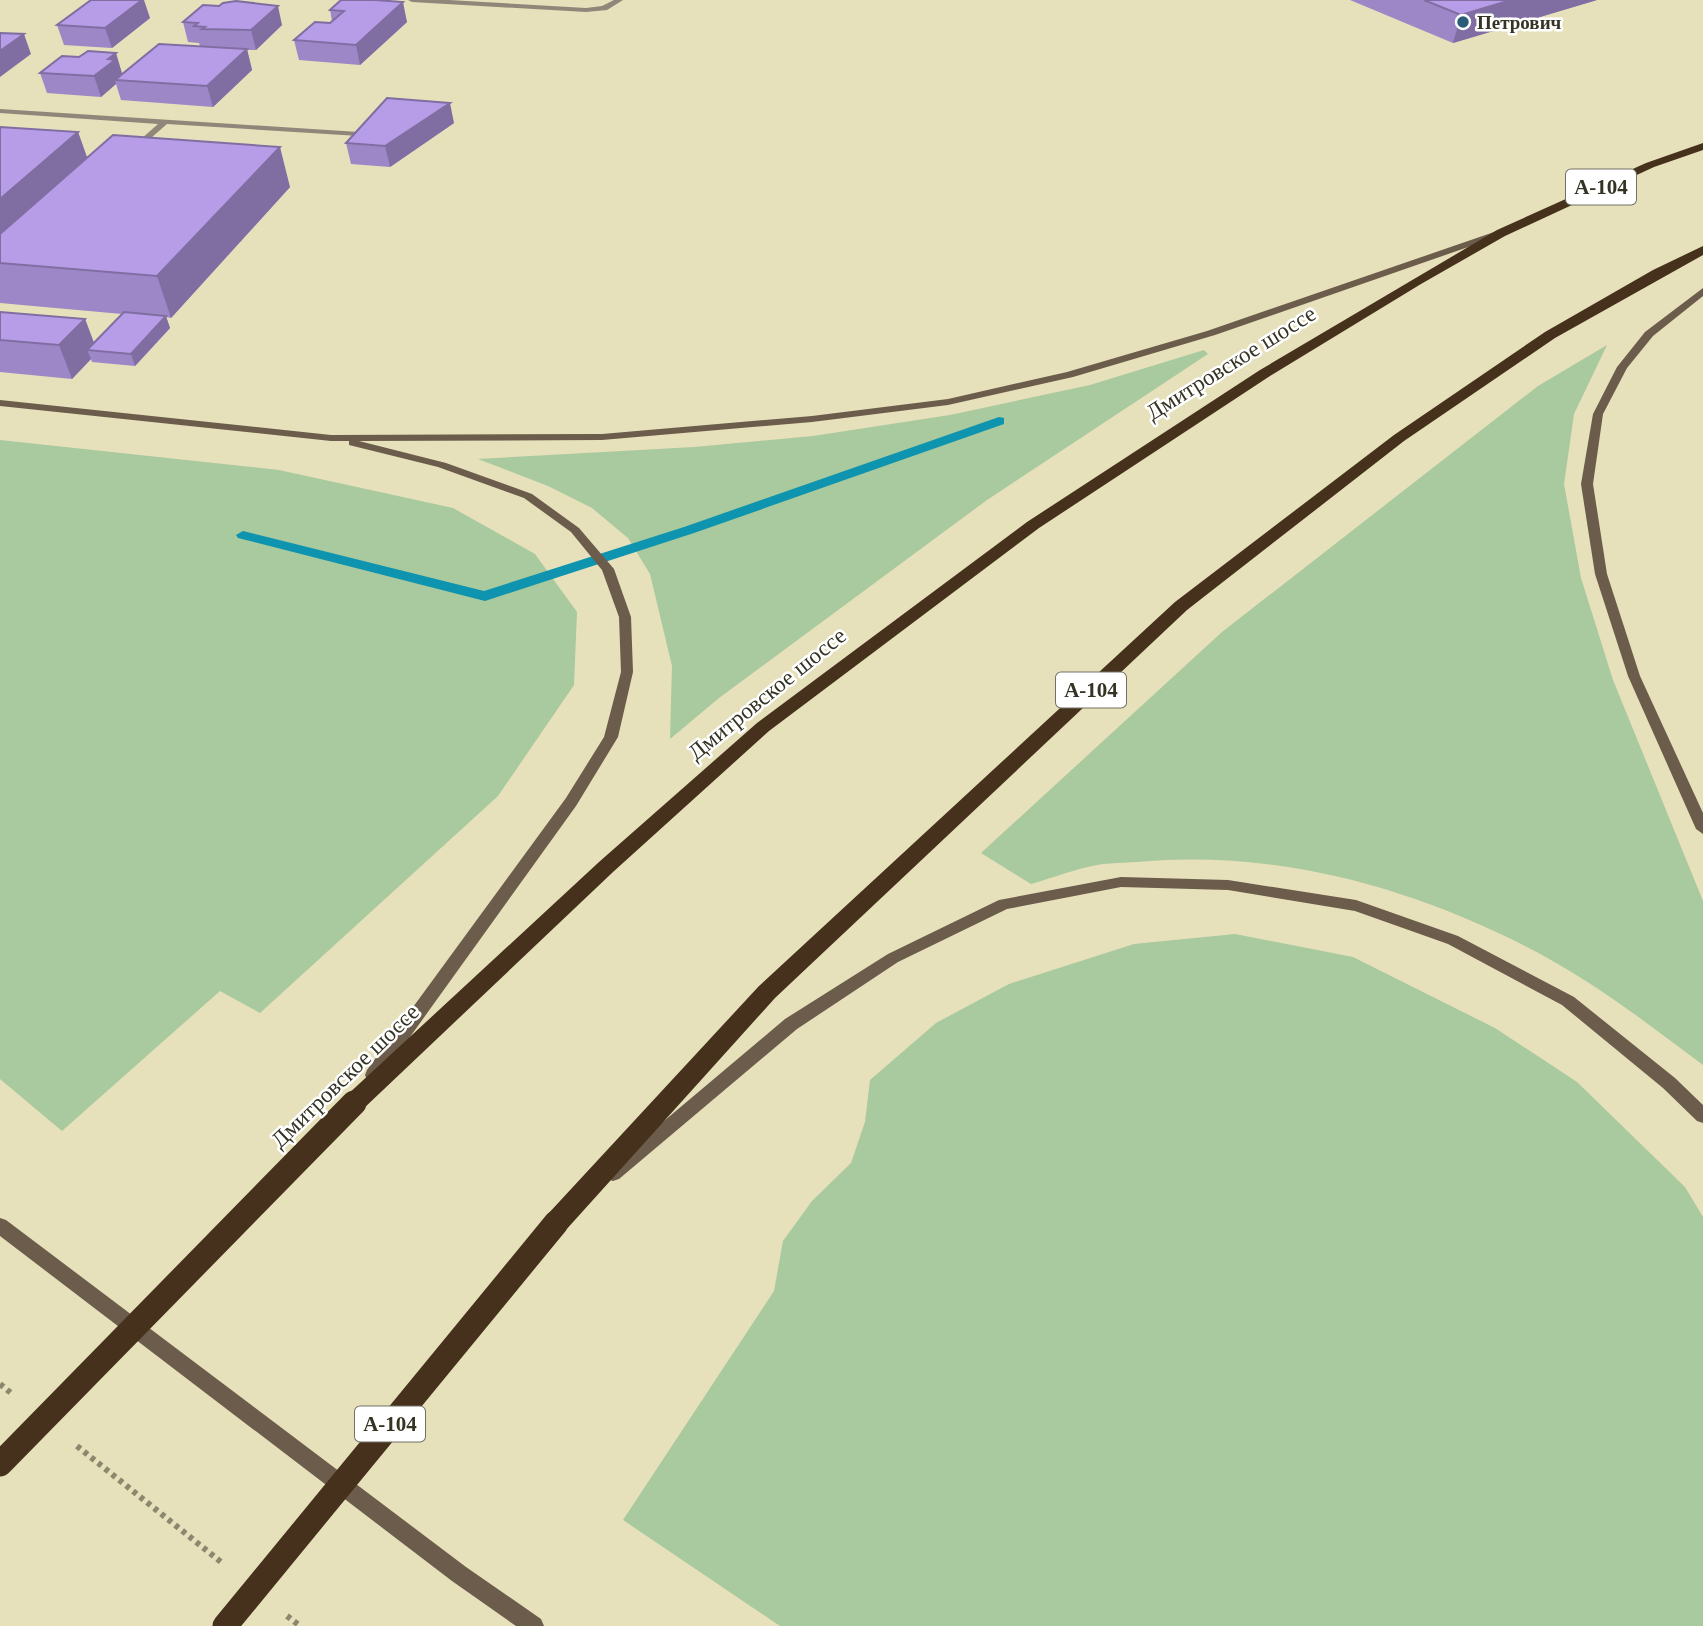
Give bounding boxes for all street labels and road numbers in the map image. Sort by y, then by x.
road number: А-104 [1566,170,1636,204]
street label: Дмитровское шоссе [1142,301,1320,425]
street label: Дмитровское шоссе [683,623,851,765]
road number: А-104 [1056,672,1126,708]
street label: Дмитровское шоссе [266,999,424,1153]
road number: А-104 [355,1406,425,1442]

